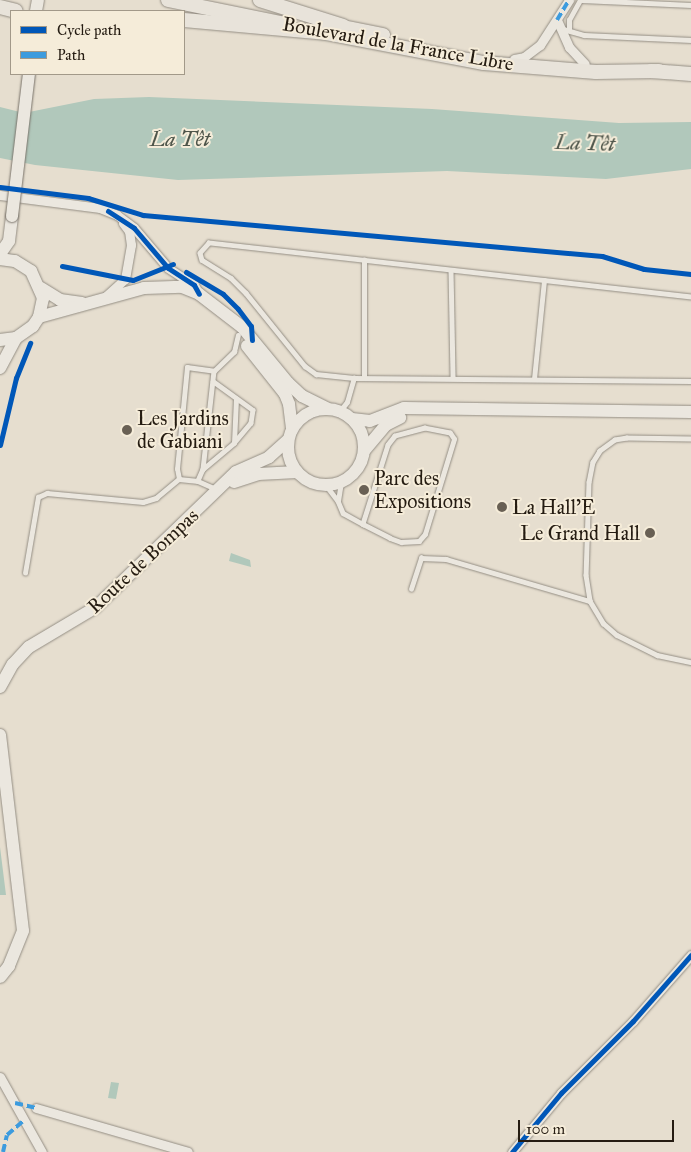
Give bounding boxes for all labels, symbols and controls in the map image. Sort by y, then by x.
legend [10,10,185,75]
street label: Boulevard de la France Libre [281,12,515,76]
text: Cycle path [57,21,121,39]
text: Path [57,46,85,64]
water label: La Têt [150,126,210,152]
water label: La Têt [555,129,615,157]
place label: Les Jardins de Gabiani [137,406,229,453]
marker: Les Jardins de Gabiani [121,424,133,436]
place label: Parc des Expositions [374,466,471,513]
marker: Parc des Expositions [358,484,370,496]
place label: La Hall'E [512,495,595,519]
marker: La Hall'E [496,501,508,513]
street label: Route de Bompas [82,503,204,619]
place label: Le Grand Hall [520,521,640,545]
marker: Le Grand Hall [644,527,656,539]
scale bar [521,1110,677,1142]
text: 100 m [526,1120,565,1138]

